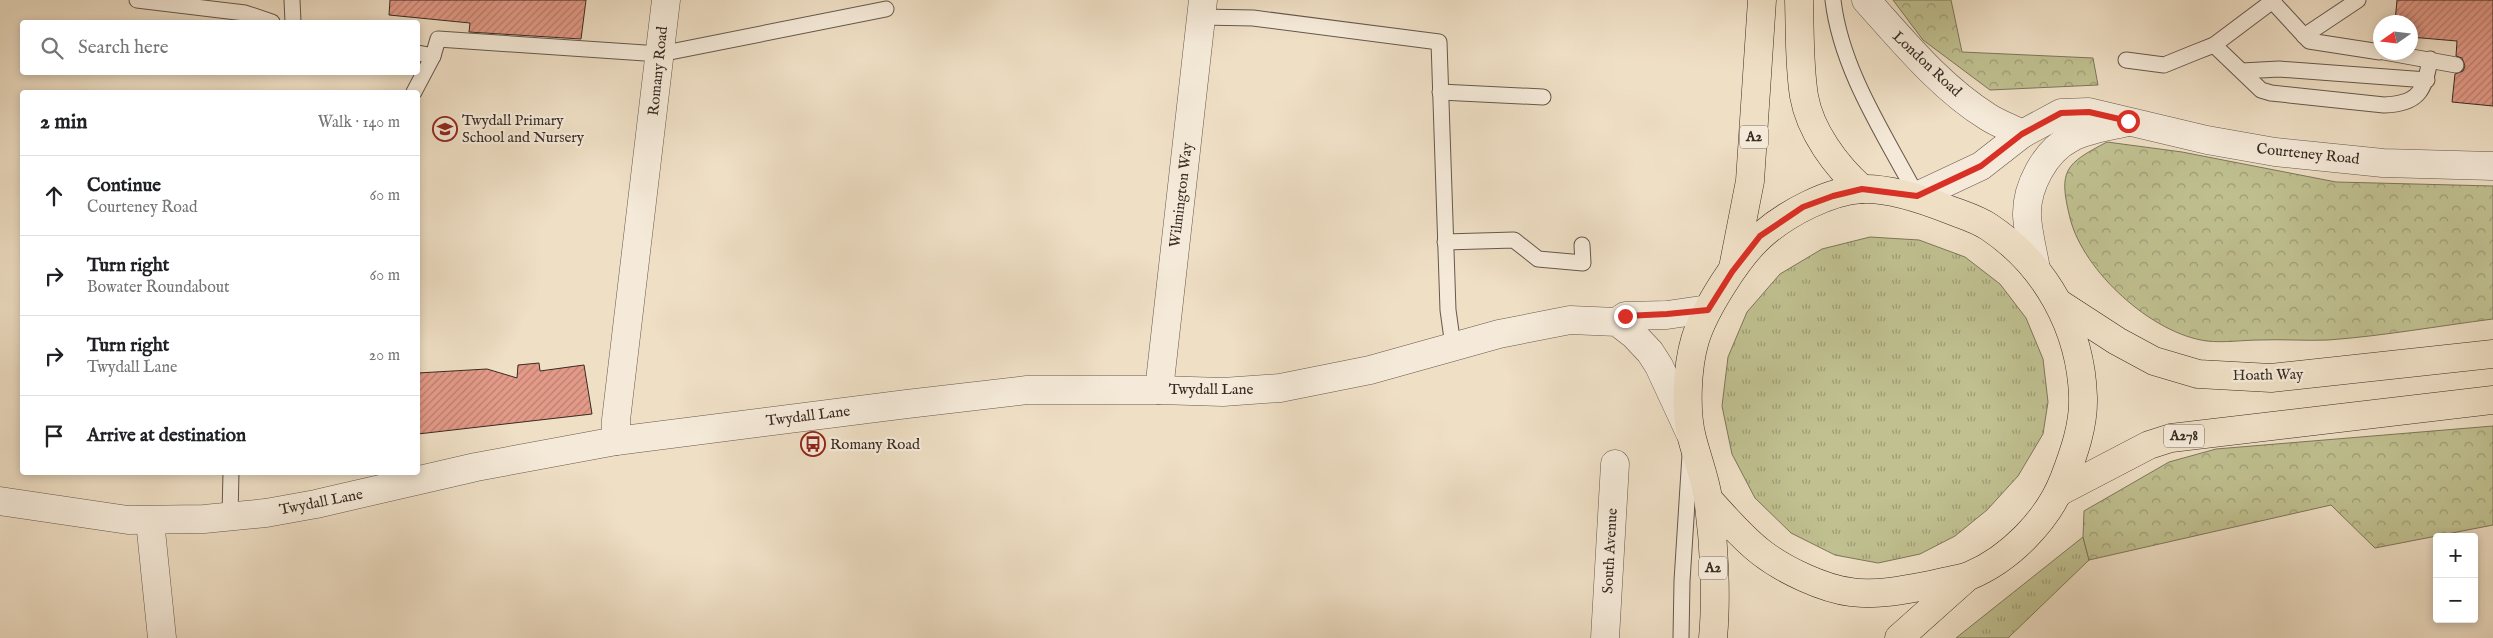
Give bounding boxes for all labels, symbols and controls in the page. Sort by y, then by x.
north arrow [2373,15,2418,60]
search box [20,20,420,75]
street label: Romany Road [644,24,672,117]
street label: London Road [1888,27,1966,102]
icon: search [38,34,66,62]
text: Search here [78,36,169,60]
text: 2 min [40,109,87,136]
route start [2117,110,2140,133]
place label: Twydall Primary School and Nursery [462,111,585,147]
text: Walk · 140 m [318,113,400,133]
school or university icon: Twydall Primary School and Nursery [432,116,458,142]
road number: A2 [1740,125,1768,148]
street label: Courteney Road [2256,139,2361,169]
street label: Wilmington Way [1165,141,1197,249]
text: Continue [87,174,161,198]
icon: ahead [40,182,68,210]
text: 60 m [370,186,400,206]
text: Courteney Road [87,198,197,218]
text: Turn right [87,254,169,278]
icon: right [40,262,68,290]
text: 60 m [370,266,400,286]
text: Bowater Roundabout [87,278,230,298]
route end [1614,305,1637,328]
text: Turn right [87,334,169,358]
icon: right [40,342,68,370]
text: 20 m [369,346,400,366]
text: Twydall Lane [87,358,177,378]
street label: Hoath Way [2232,365,2304,385]
street label: Twydall Lane [1169,380,1253,399]
street label: Twydall Lane [765,401,851,431]
icon: arrive [40,422,68,450]
text: Arrive at destination [87,424,246,448]
road number: A278 [2164,424,2204,448]
bus stop icon: Romany Road [800,431,826,457]
place label: Romany Road [830,435,921,454]
street label: Twydall Lane [278,485,364,519]
street label: South Avenue [1598,508,1622,594]
map controls [2433,533,2478,623]
button: + [2433,533,2478,578]
road number: A2 [1699,556,1727,580]
button: − [2433,578,2478,623]

